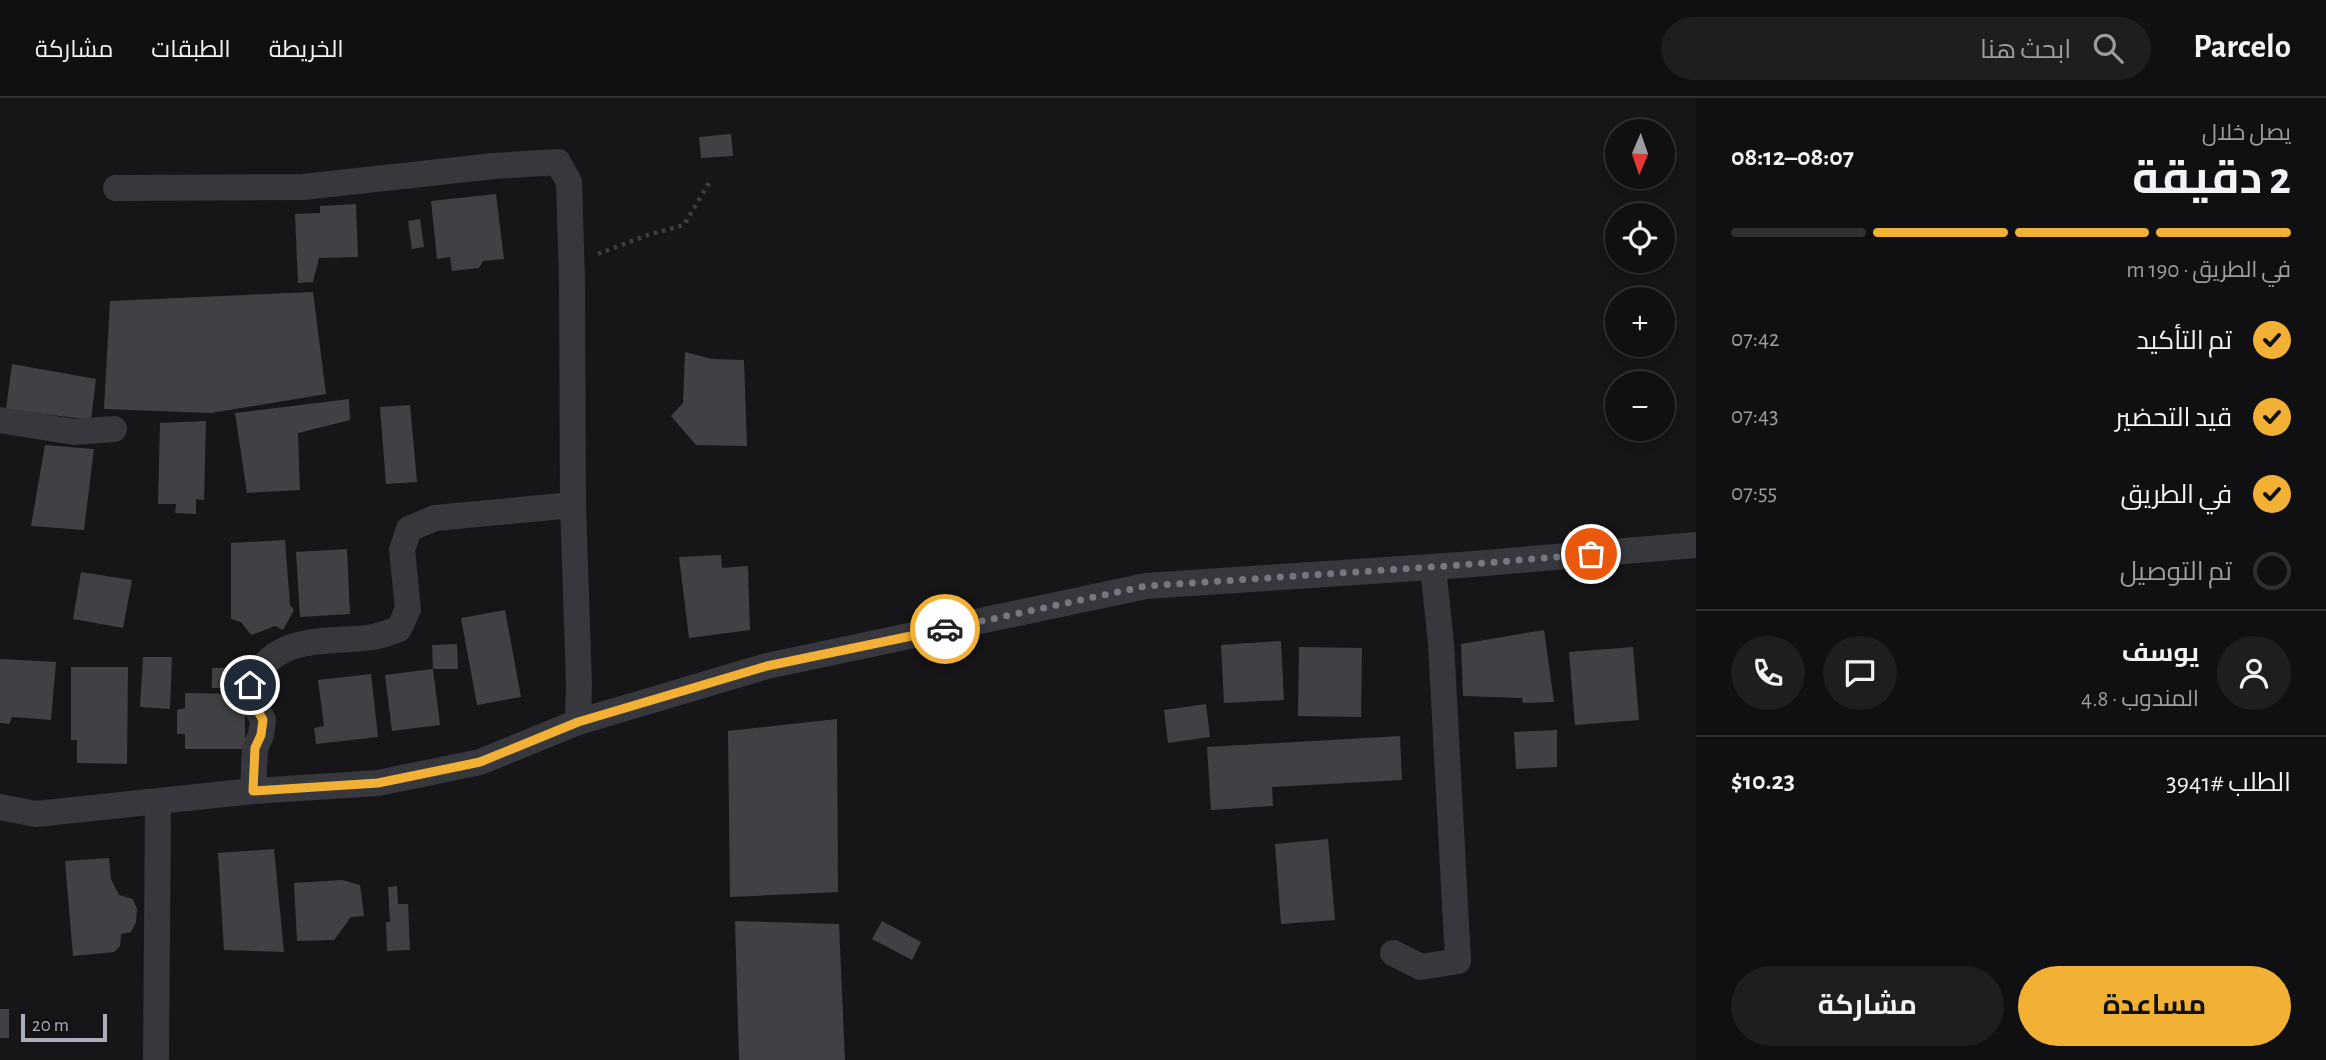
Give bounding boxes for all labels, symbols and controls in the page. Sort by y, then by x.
search box [1661,17,2151,80]
icon: search [2089,29,2127,67]
text: Parcelo [2193,31,2291,64]
text: ابحث هنا [1980,37,2071,63]
text: مشاركة [35,38,113,62]
text: الطبقات [151,38,231,62]
text: الخريطة [269,38,344,62]
north arrow [1605,119,1675,189]
map controls [1605,119,1675,441]
text: يصل خلال [2202,122,2291,145]
text: 08:07–08:12 [1731,144,1854,170]
text: 2 دقيقة [2132,156,2291,202]
button: locate [1605,203,1675,273]
text: في الطريق · 190 m [2126,259,2291,282]
button: + [1605,287,1675,357]
icon: check [2253,321,2291,359]
text: 07:42 [1731,328,1780,351]
text: تم التأكيد [2136,328,2232,354]
button: − [1605,371,1675,441]
icon: check [2253,398,2291,436]
text: 07:43 [1731,405,1779,428]
text: قيد التحضير [2115,405,2232,431]
icon: check [2253,475,2291,513]
text: 07:55 [1731,482,1777,505]
text: في الطريق [2120,482,2232,508]
pin [1561,524,1621,584]
icon: bag [1572,535,1610,573]
text: تم التوصيل [2120,559,2232,585]
courier [910,594,980,664]
icon: car [926,610,964,648]
button: phone [1731,636,1805,710]
button: chat [1823,636,1897,710]
button: person [2217,636,2291,710]
text: يوسف [2122,640,2199,666]
pin [220,655,280,715]
icon: home [231,666,269,704]
text: المندوب · 4.8 [2081,688,2199,711]
text: $10.23 [1731,768,1795,794]
text: الطلب #3941 [2166,770,2291,796]
button: مشاركة [1731,966,2004,1046]
button: مساعدة [2018,966,2291,1046]
scale bar [21,1011,107,1043]
text: 20 m [32,1016,69,1035]

